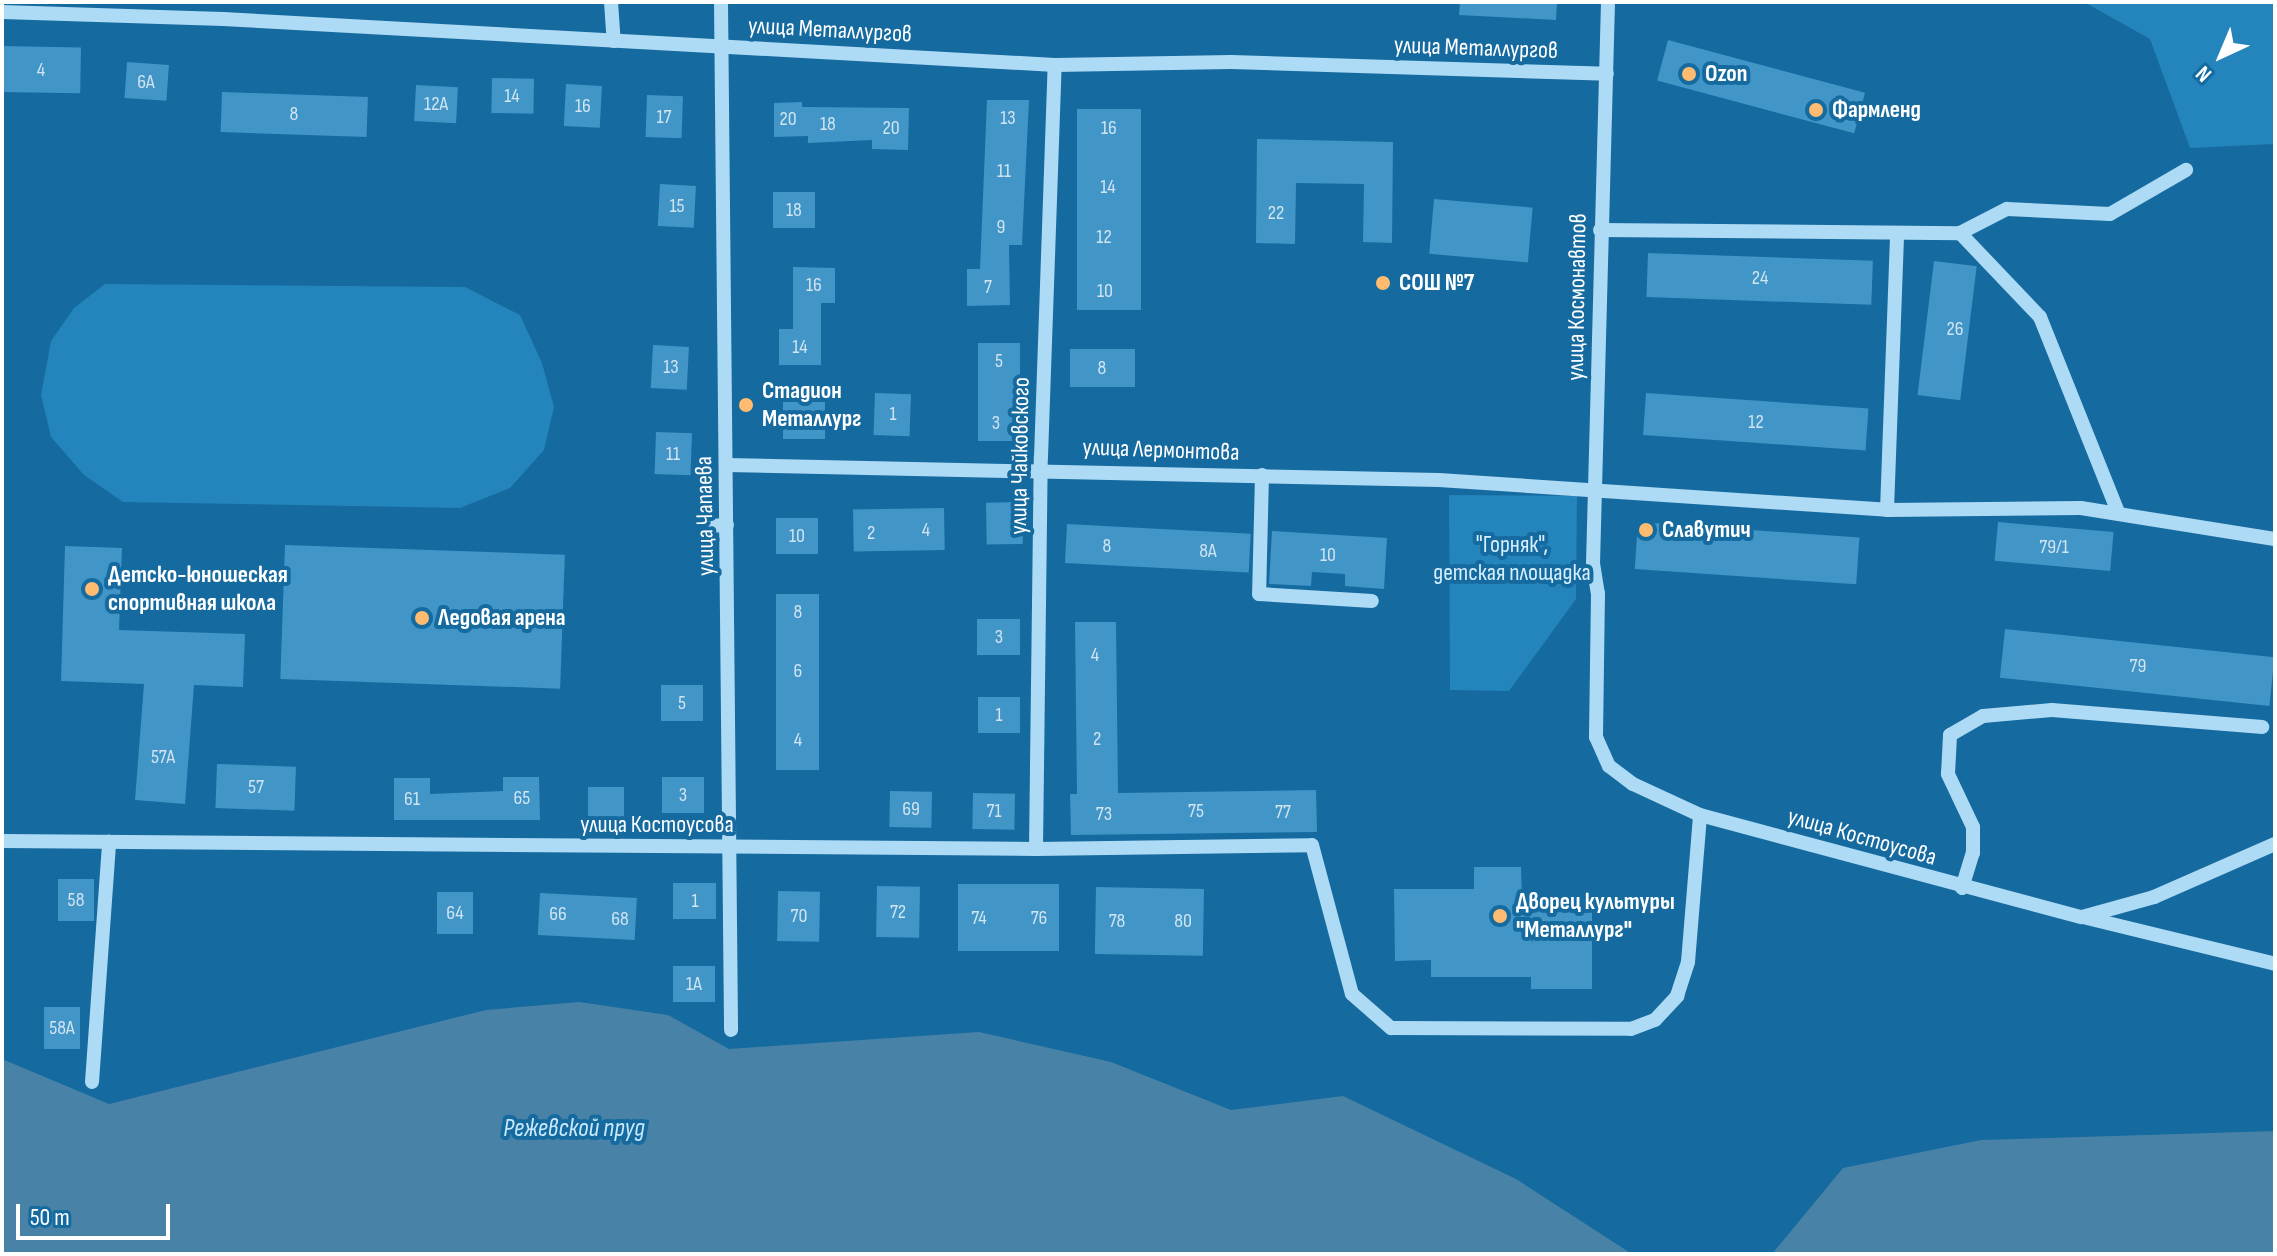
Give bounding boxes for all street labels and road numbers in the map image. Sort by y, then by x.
street label: улица Металлургов [747,11,913,49]
street label: улица Металлургов [1393,31,1559,65]
street label: улица Космонавтов [1561,213,1593,381]
street label: улица Чайковского [1004,377,1036,535]
street label: улица Лермонтова [1082,433,1240,467]
street label: улица Чапаева [690,456,720,576]
street label: улица Костоусова [1784,802,1940,872]
street label: улица Костоусова [580,811,734,839]

